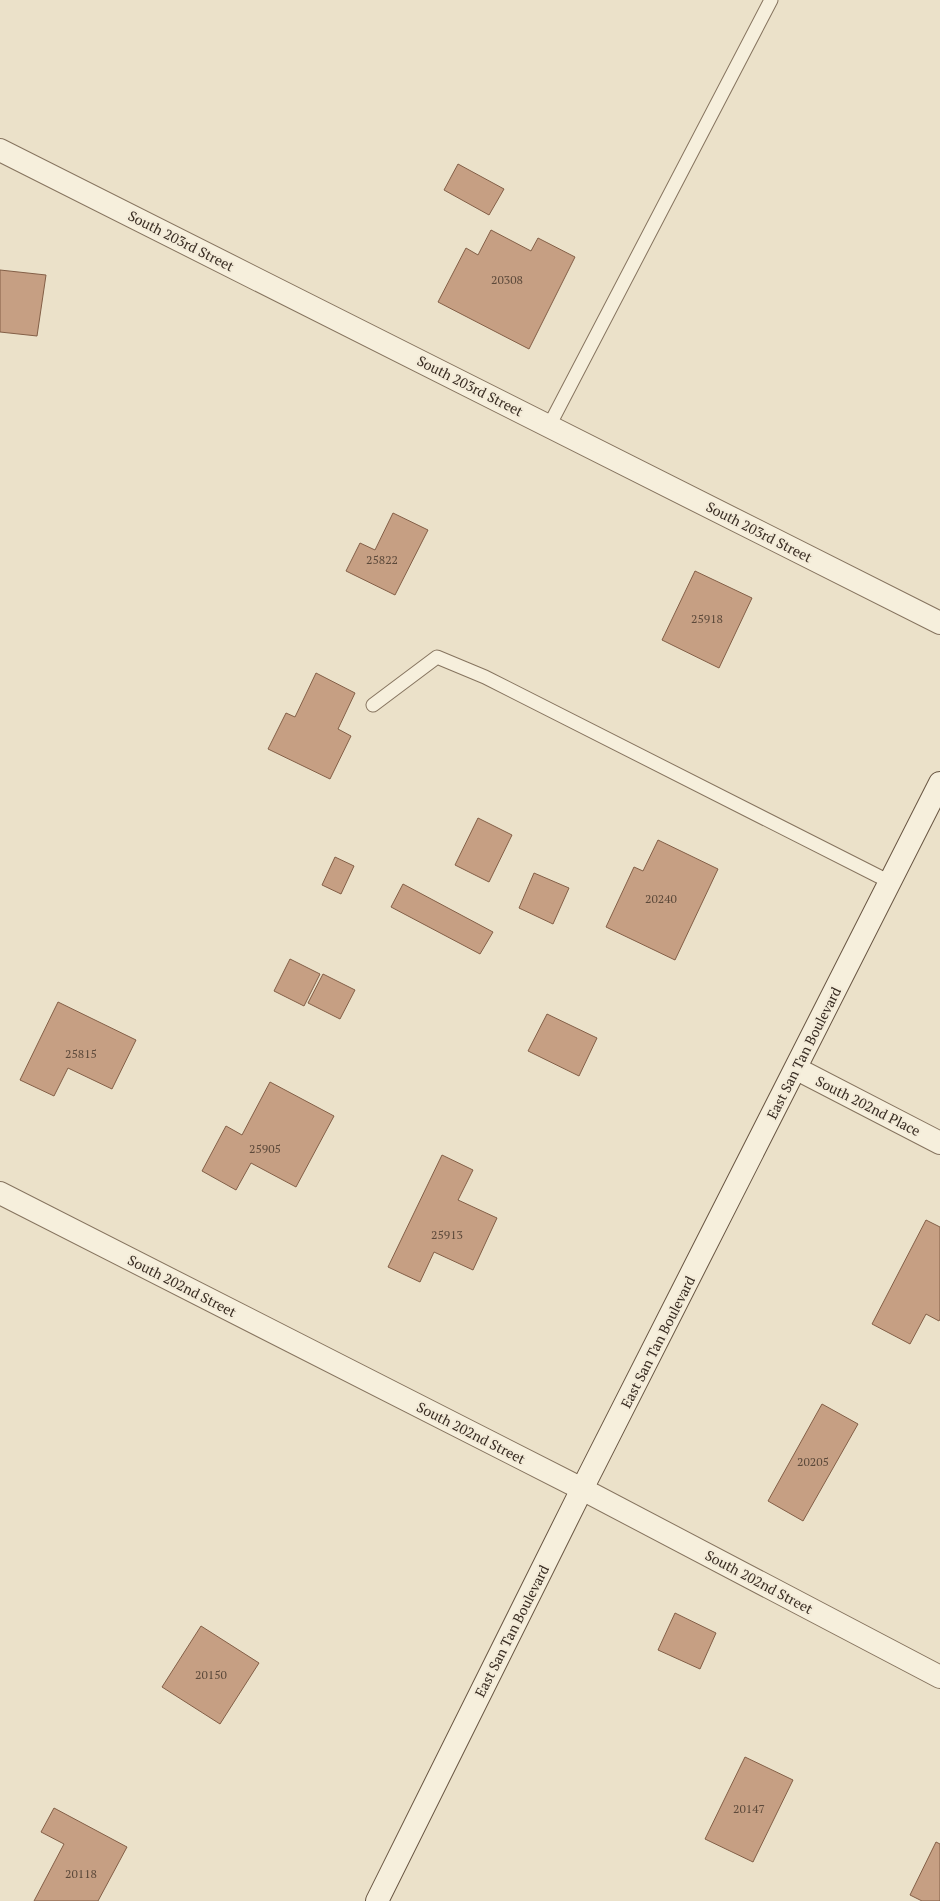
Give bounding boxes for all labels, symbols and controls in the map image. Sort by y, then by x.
street label: South 203rd Street [125,206,238,276]
house number: 20308 [491,272,523,287]
street label: South 203rd Street [414,351,527,421]
street label: South 203rd Street [703,497,816,567]
house number: 25822 [366,552,398,567]
house number: 25918 [691,611,723,626]
house number: 20240 [645,891,677,906]
street label: East San Tan Boulevard [762,983,845,1122]
house number: 25815 [65,1046,97,1061]
street label: South 202nd Place [813,1071,924,1140]
house number: 25905 [249,1141,281,1156]
house number: 25913 [431,1227,463,1242]
street label: South 202nd Street [125,1250,240,1321]
street label: East San Tan Boulevard [616,1272,699,1411]
street label: South 202nd Street [414,1397,529,1468]
house number: 20205 [797,1454,829,1469]
street label: South 202nd Street [702,1545,817,1618]
street label: East San Tan Boulevard [470,1561,553,1700]
house number: 20150 [195,1667,227,1682]
house number: 20147 [733,1801,765,1816]
house number: 20118 [65,1866,97,1881]

